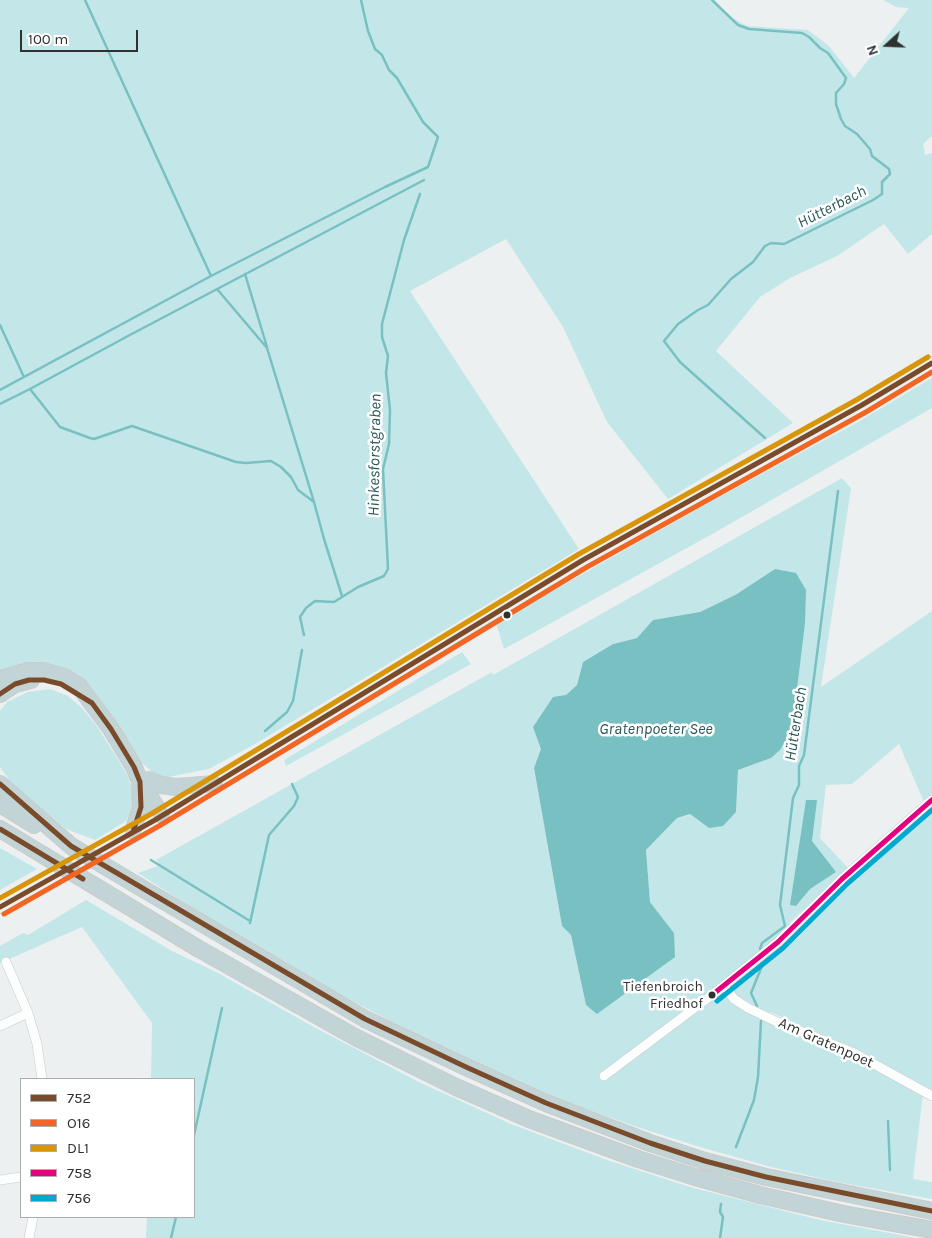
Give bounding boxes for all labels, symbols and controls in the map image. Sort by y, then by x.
scale bar [22,20,140,52]
north arrow [862,20,912,70]
text: 100 m [28,30,68,48]
text: N [863,43,882,58]
water label: Hütterbach [794,181,870,233]
water label: Hinkesforstgraben [364,393,386,517]
unlabelled marker [502,610,512,620]
water label: Hütterbach [781,686,811,762]
water label: Gratenpoeter See [599,719,713,739]
place label: Tiefenbroich Friedhof [623,979,703,1012]
marker: Tiefenbroich Friedhof [707,990,717,1000]
street label: Am Gratenpoet [776,1014,876,1072]
legend [20,1078,195,1218]
text: 752 [67,1089,91,1107]
text: O16 [67,1114,90,1132]
text: DL1 [67,1139,89,1157]
text: 758 [67,1164,92,1182]
text: 756 [67,1189,91,1207]

